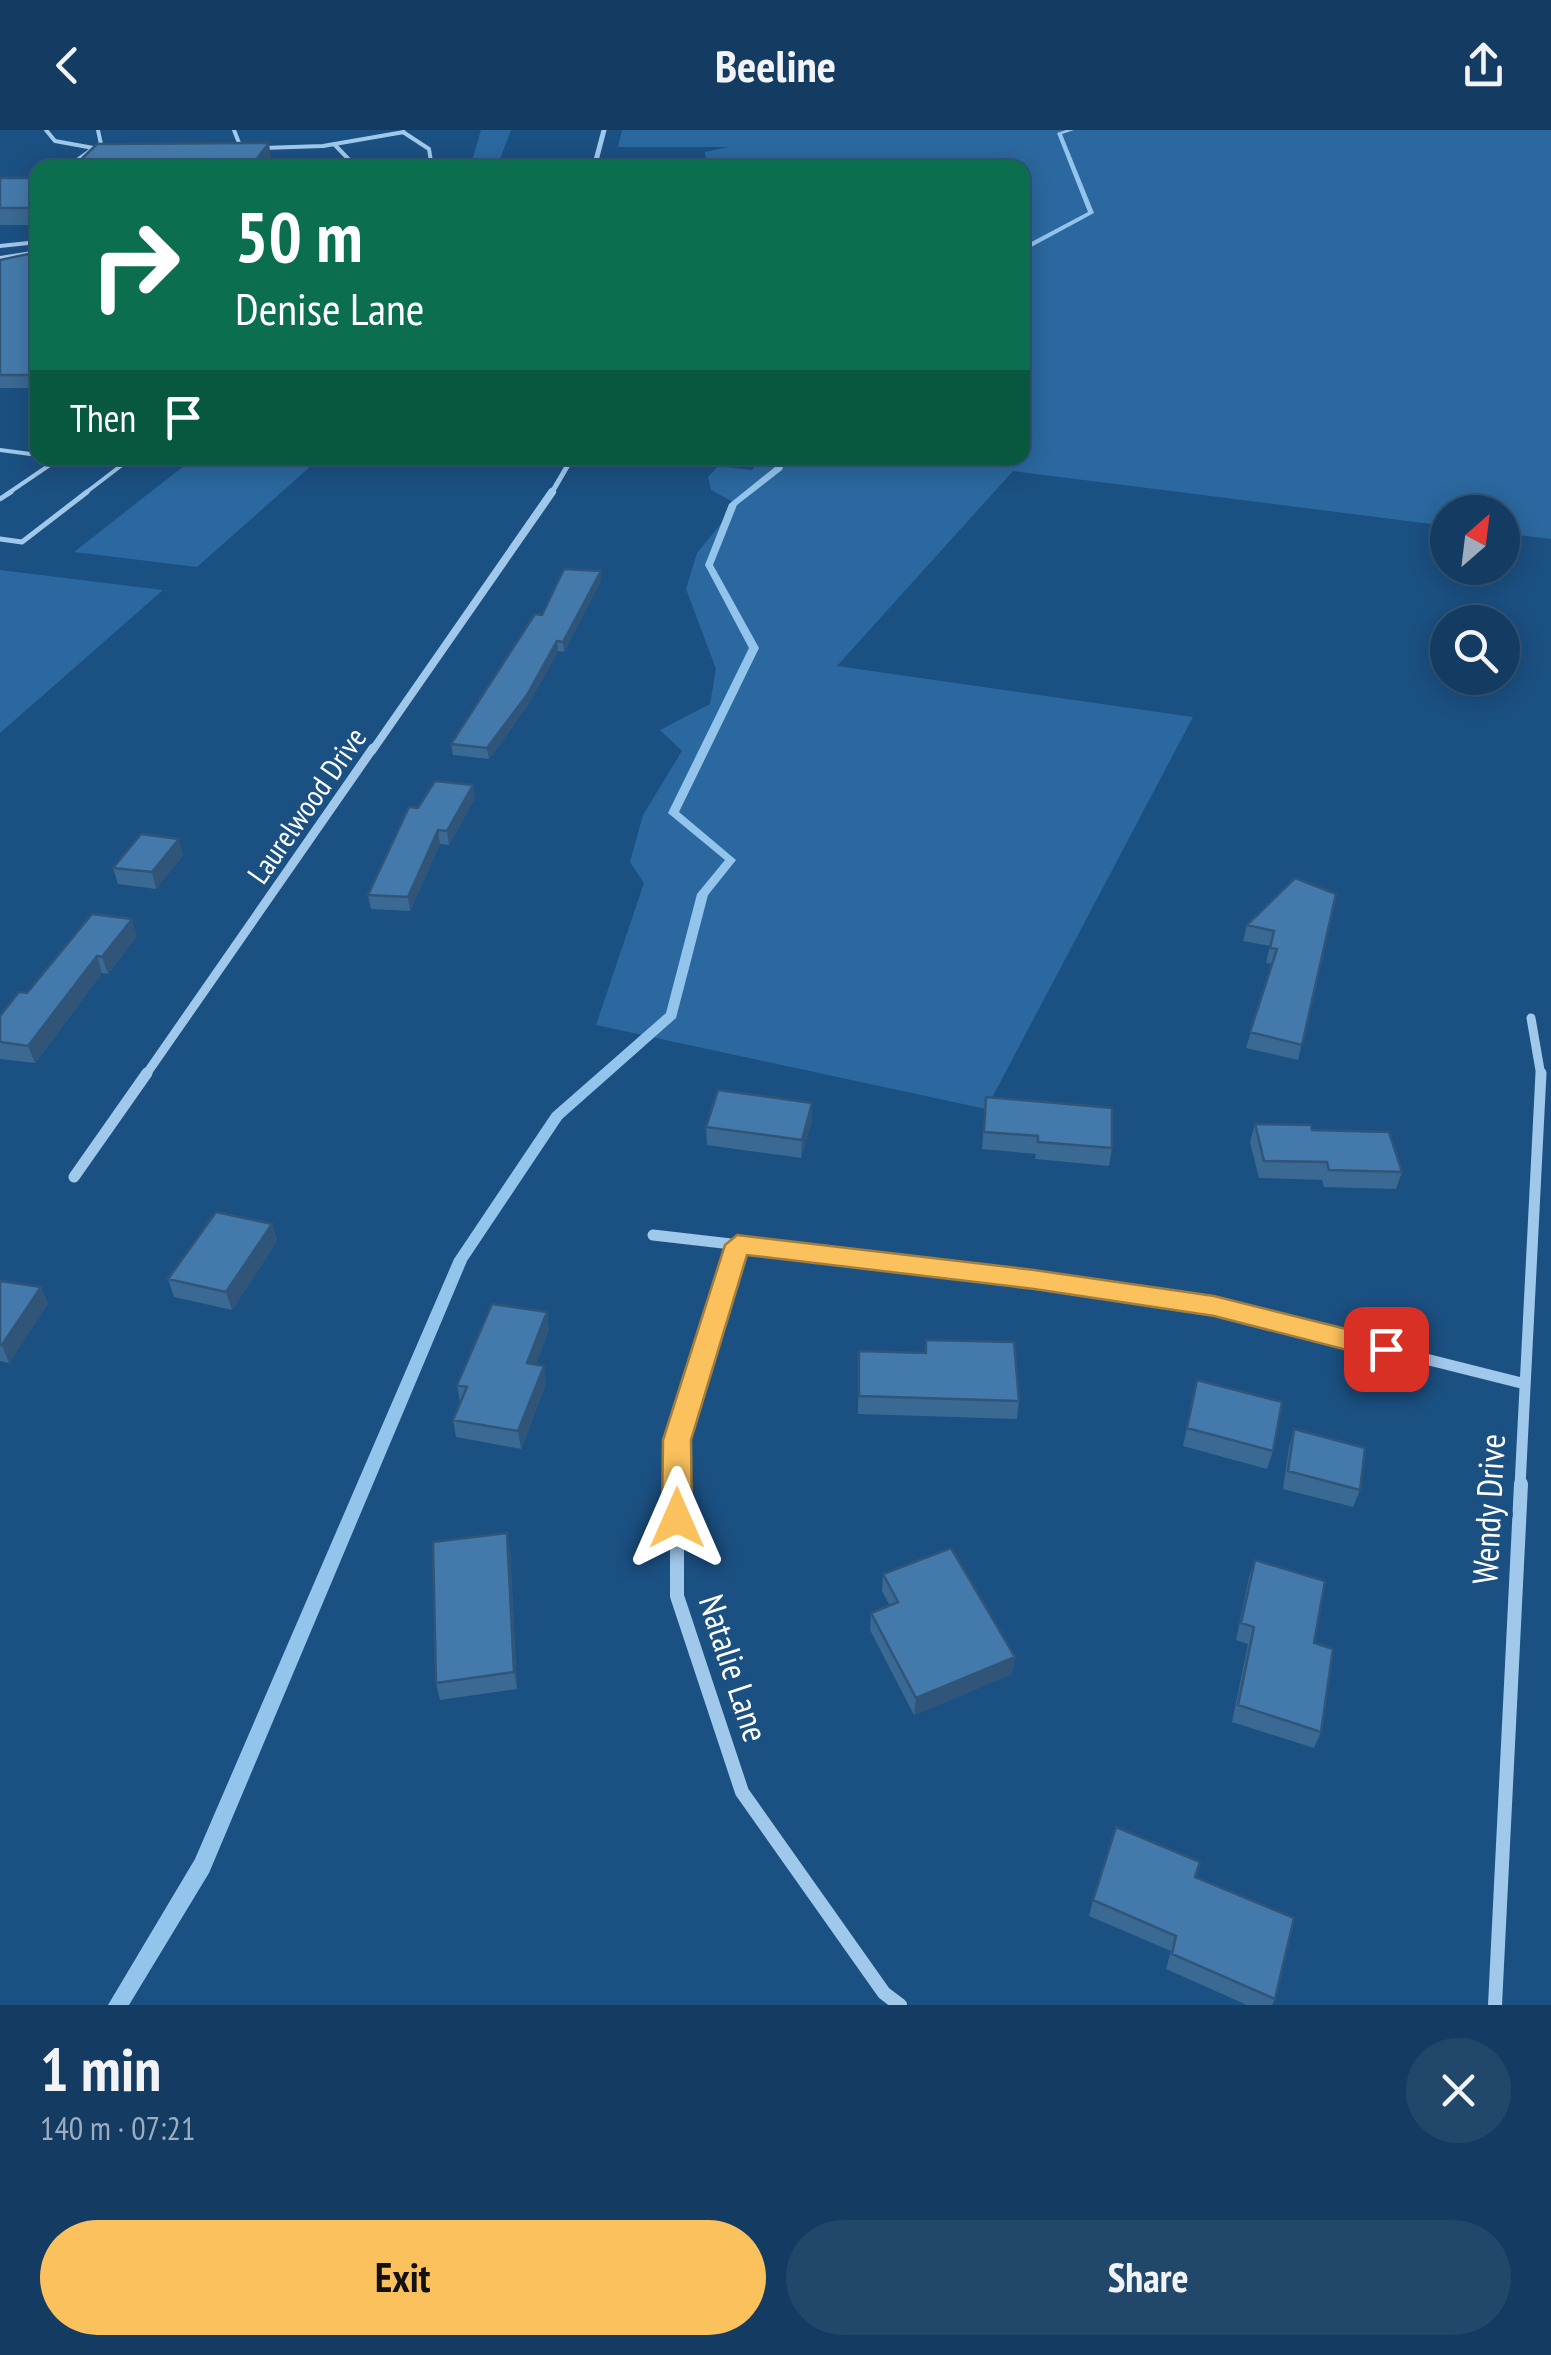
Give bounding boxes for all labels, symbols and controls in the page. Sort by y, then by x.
text: Beeline [715,36,836,94]
icon: back [40,38,95,93]
icon: share [1456,38,1511,93]
text: 50 m [235,191,363,281]
icon: right [70,200,200,330]
text: Denise Lane [235,279,424,337]
icon: arrive [156,390,211,445]
text: Then [70,393,136,442]
north arrow [1430,495,1520,585]
map controls [1430,495,1520,695]
button: search [1430,605,1520,695]
street label: Laurelwood Drive [238,719,374,891]
pin [1344,1307,1429,1392]
icon: arrive [1359,1322,1414,1377]
street label: Wendy Drive [1461,1433,1515,1585]
position arrow [625,1466,729,1570]
street label: Natalie Lane [689,1589,779,1747]
text: 1 min [40,2030,161,2108]
button: close [1406,2038,1511,2143]
text: 140 m · 07:21 [40,2107,195,2149]
button: Exit [40,2220,766,2335]
button: Share [786,2220,1511,2335]

